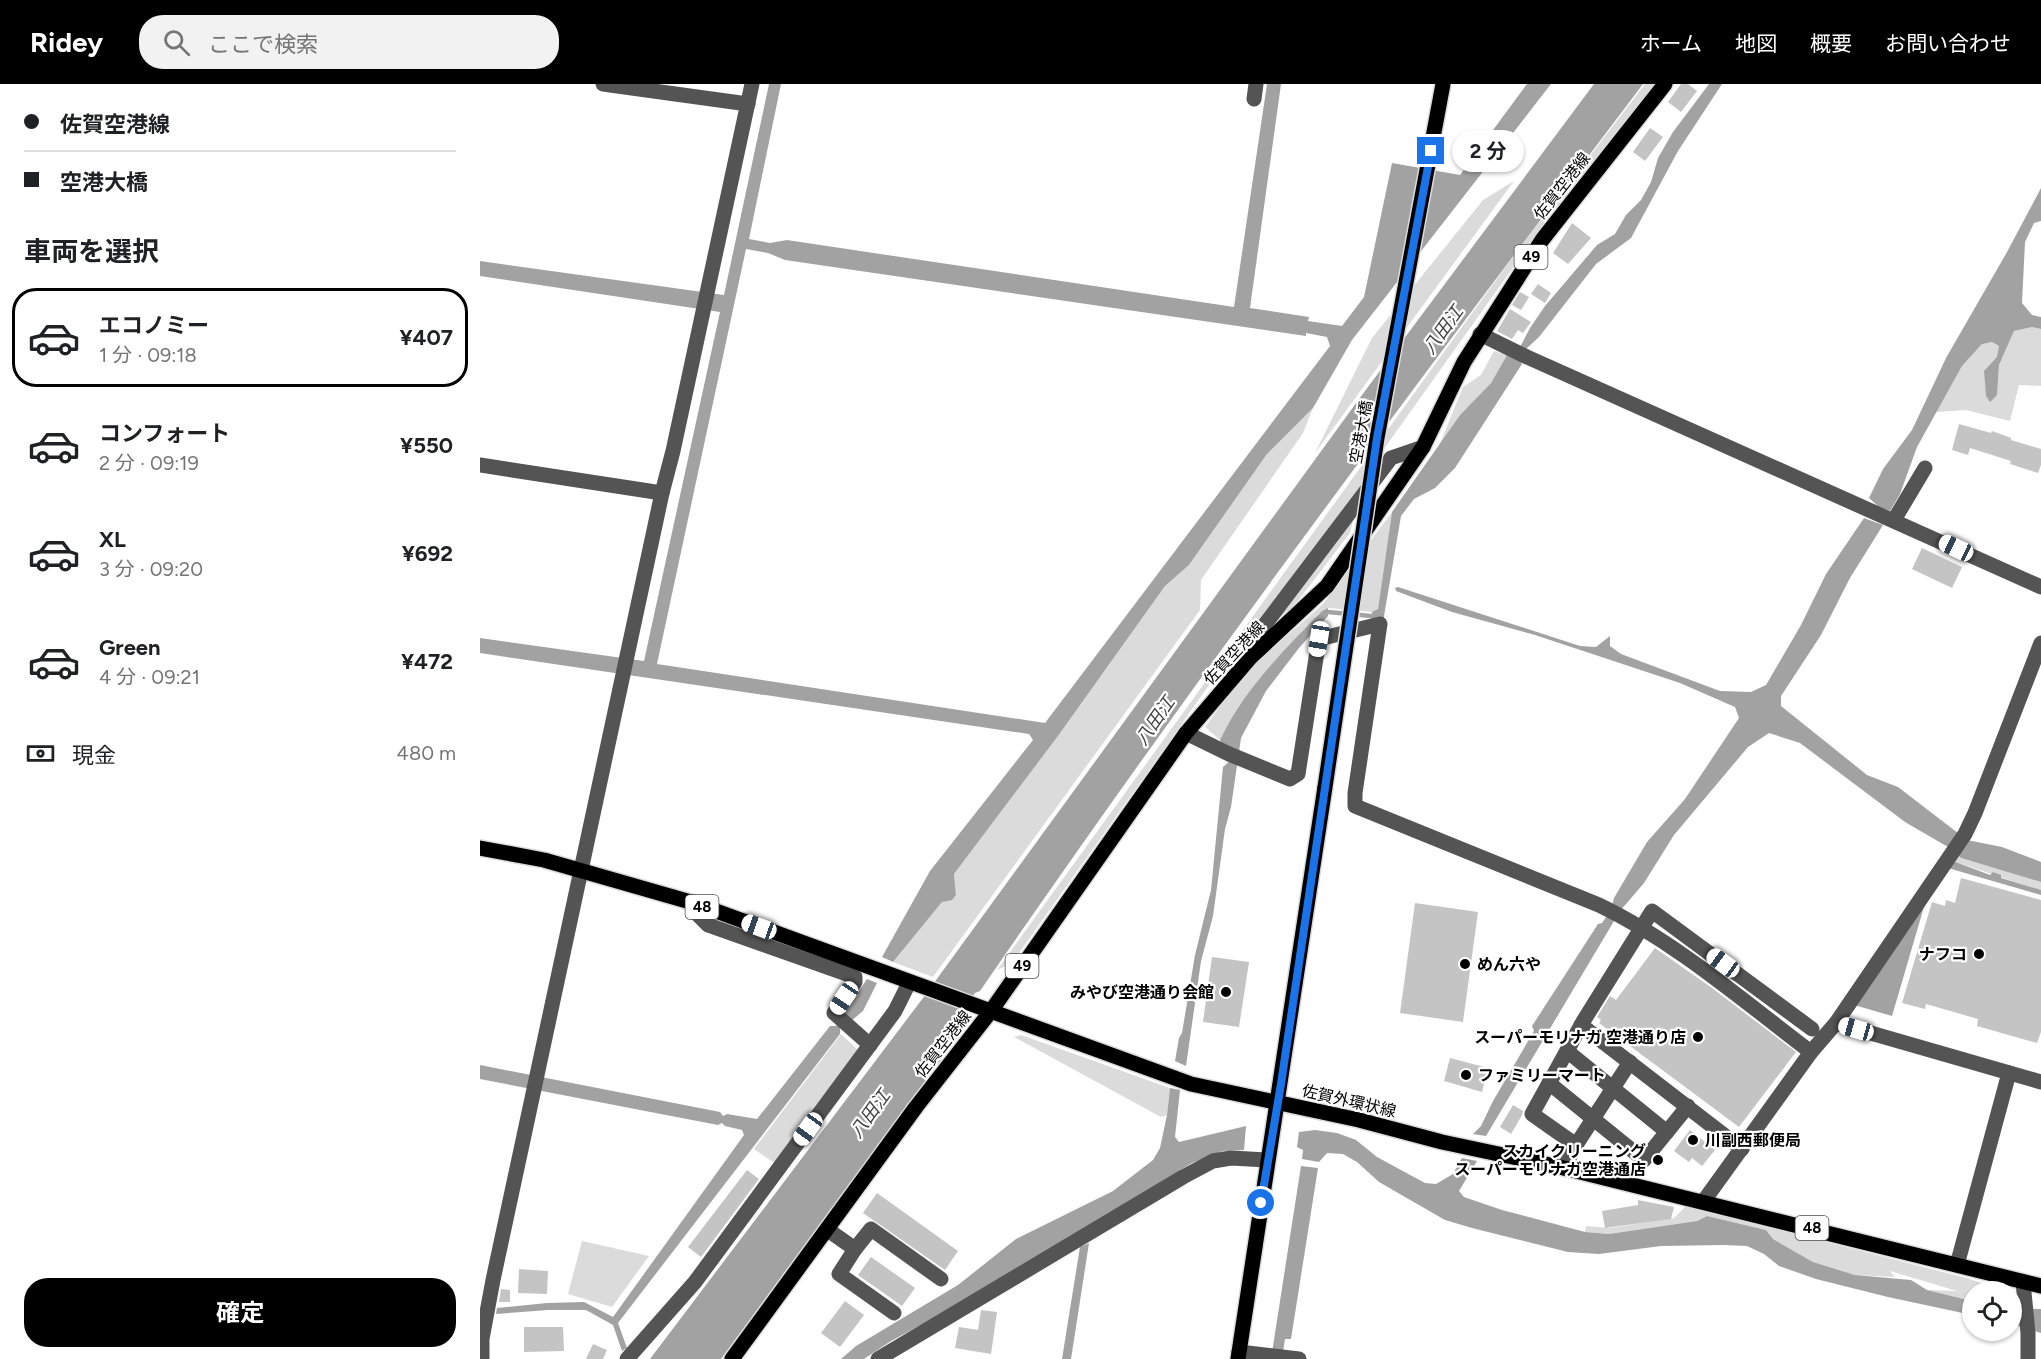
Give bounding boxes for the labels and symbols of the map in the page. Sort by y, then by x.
callout: 2 分 [1452,130,1524,172]
route end [1417,137,1444,164]
street label: 佐賀空港線 [1530,149,1594,223]
road number: 49 [1514,245,1548,269]
water label: 八田江 [1418,300,1469,358]
street label: 空港大橋 [1346,399,1376,465]
car [1936,532,1976,564]
street label: 佐賀空港線 [1200,617,1268,689]
car [1307,620,1331,658]
water label: 八田江 [1131,691,1181,749]
road number: 48 [686,895,718,919]
car [739,912,779,942]
car [1703,945,1743,981]
place label: ナフコ [1919,945,1967,964]
marker: ナフコ [1972,947,1986,961]
road number: 49 [1006,954,1038,978]
place label: めん六や [1477,955,1541,974]
marker: めん六や [1458,957,1472,971]
car [826,978,862,1018]
place label: みやび空港通り会館 [1070,983,1214,1002]
marker: みやび空港通り会館 [1219,985,1233,999]
street label: 佐賀空港線 [911,1007,975,1081]
car [1836,1015,1876,1043]
place label: スーパーモリナガ 空港通り店 [1474,1028,1686,1047]
marker: スーパーモリナガ 空港通り店 [1691,1030,1705,1044]
place label: ファミリーマート [1478,1066,1606,1085]
marker: ファミリーマート [1459,1068,1473,1082]
street label: 佐賀外環状線 [1300,1081,1398,1121]
water label: 八田江 [845,1084,896,1142]
car [790,1109,826,1149]
place label: 川副西郵便局 [1705,1131,1801,1150]
marker: 川副西郵便局 [1686,1133,1700,1147]
place label: スカイクリーニング スーパーモリナガ空港通店 [1454,1142,1646,1179]
marker: スカイクリーニング スーパーモリナガ空港通店 [1651,1153,1665,1167]
route start [1247,1189,1274,1216]
road number: 48 [1796,1216,1828,1240]

